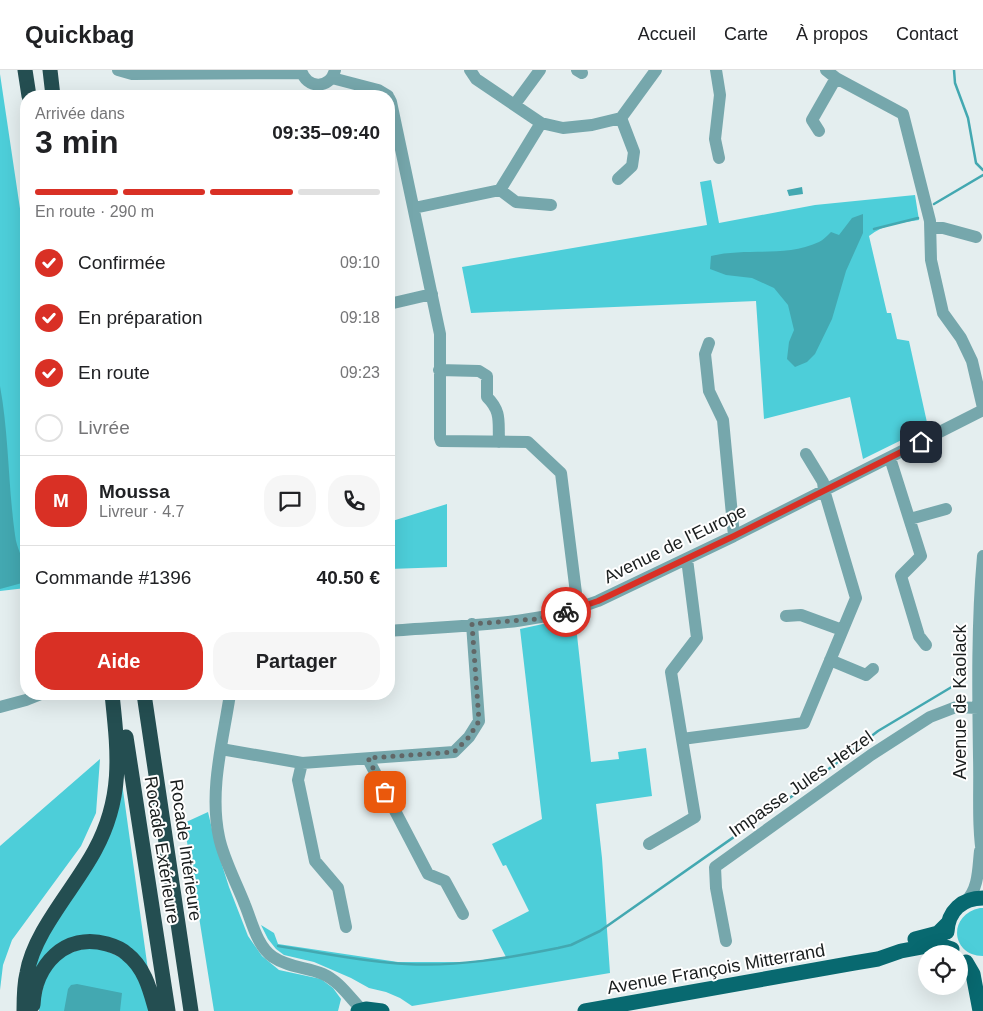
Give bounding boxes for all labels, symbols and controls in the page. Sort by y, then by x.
text: Quickbag [25,21,134,48]
text: Accueil [638,24,696,44]
text: Carte [724,24,768,44]
text: À propos [796,24,868,44]
text: Contact [896,24,958,44]
text: Arrivée dans [35,105,125,122]
text: 09:35–09:40 [272,122,380,143]
text: 3 min [35,124,119,160]
text: En route · 290 m [35,203,154,220]
icon: check [35,249,63,277]
text: Confirmée [78,252,166,273]
text: 09:10 [340,254,380,271]
icon: check [35,304,63,332]
text: En préparation [78,307,203,328]
text: 09:18 [340,309,380,326]
icon: check [35,359,63,387]
text: En route [78,362,150,383]
text: 09:23 [340,364,380,381]
text: Livrée [78,417,130,438]
pin [900,421,942,463]
icon: home [907,428,935,456]
button: chat [264,475,316,527]
button: phone [328,475,380,527]
text: Moussa [99,481,170,502]
text: M [53,490,69,511]
street label: Avenue de l'Europe [600,501,750,587]
text: Livreur · 4.7 [99,503,184,520]
text: Commande #1396 [35,567,191,588]
text: 40.50 € [317,567,380,588]
courier [541,587,591,637]
icon: bike [552,598,580,626]
street label: Avenue de Kaolack [950,624,970,779]
button: Aide [35,632,203,690]
button: Partager [213,632,380,690]
street label: Impasse Jules Hetzel [725,727,877,841]
pin [364,771,406,813]
street label: Rocade Extérieure [140,775,184,925]
street label: Rocade Intérieure [166,778,206,922]
icon: bag [371,778,399,806]
street label: Avenue François Mitterrand [606,940,826,998]
map controls [918,945,968,995]
button: locate [918,945,968,995]

